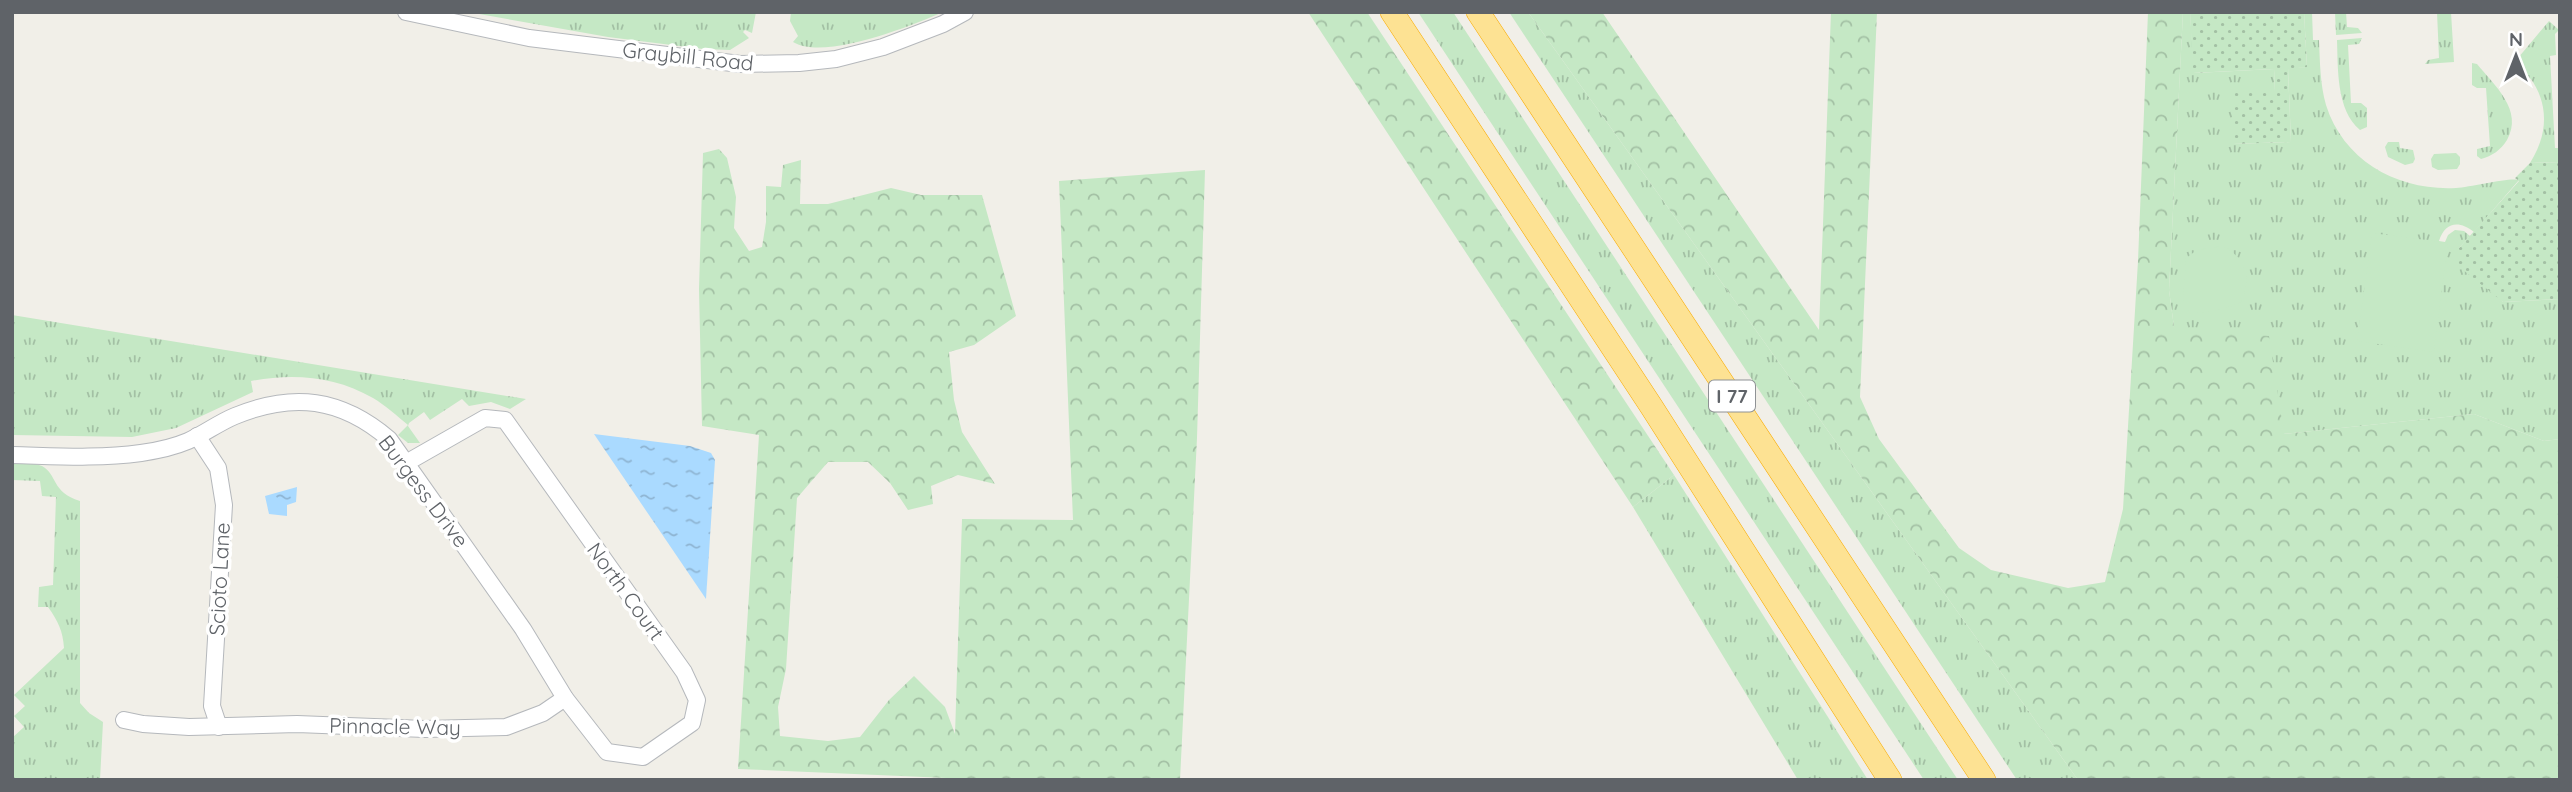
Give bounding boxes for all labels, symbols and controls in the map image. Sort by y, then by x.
north arrow [2481,21,2551,91]
text: N [2509,27,2523,51]
street label: Graybill Road [621,36,755,76]
road number: I 77 [1709,380,1755,412]
street label: Burgess Drive [373,430,475,552]
street label: Scioto Lane [203,522,235,636]
street label: North Court [582,537,670,645]
street label: Pinnacle Way [329,712,461,740]

